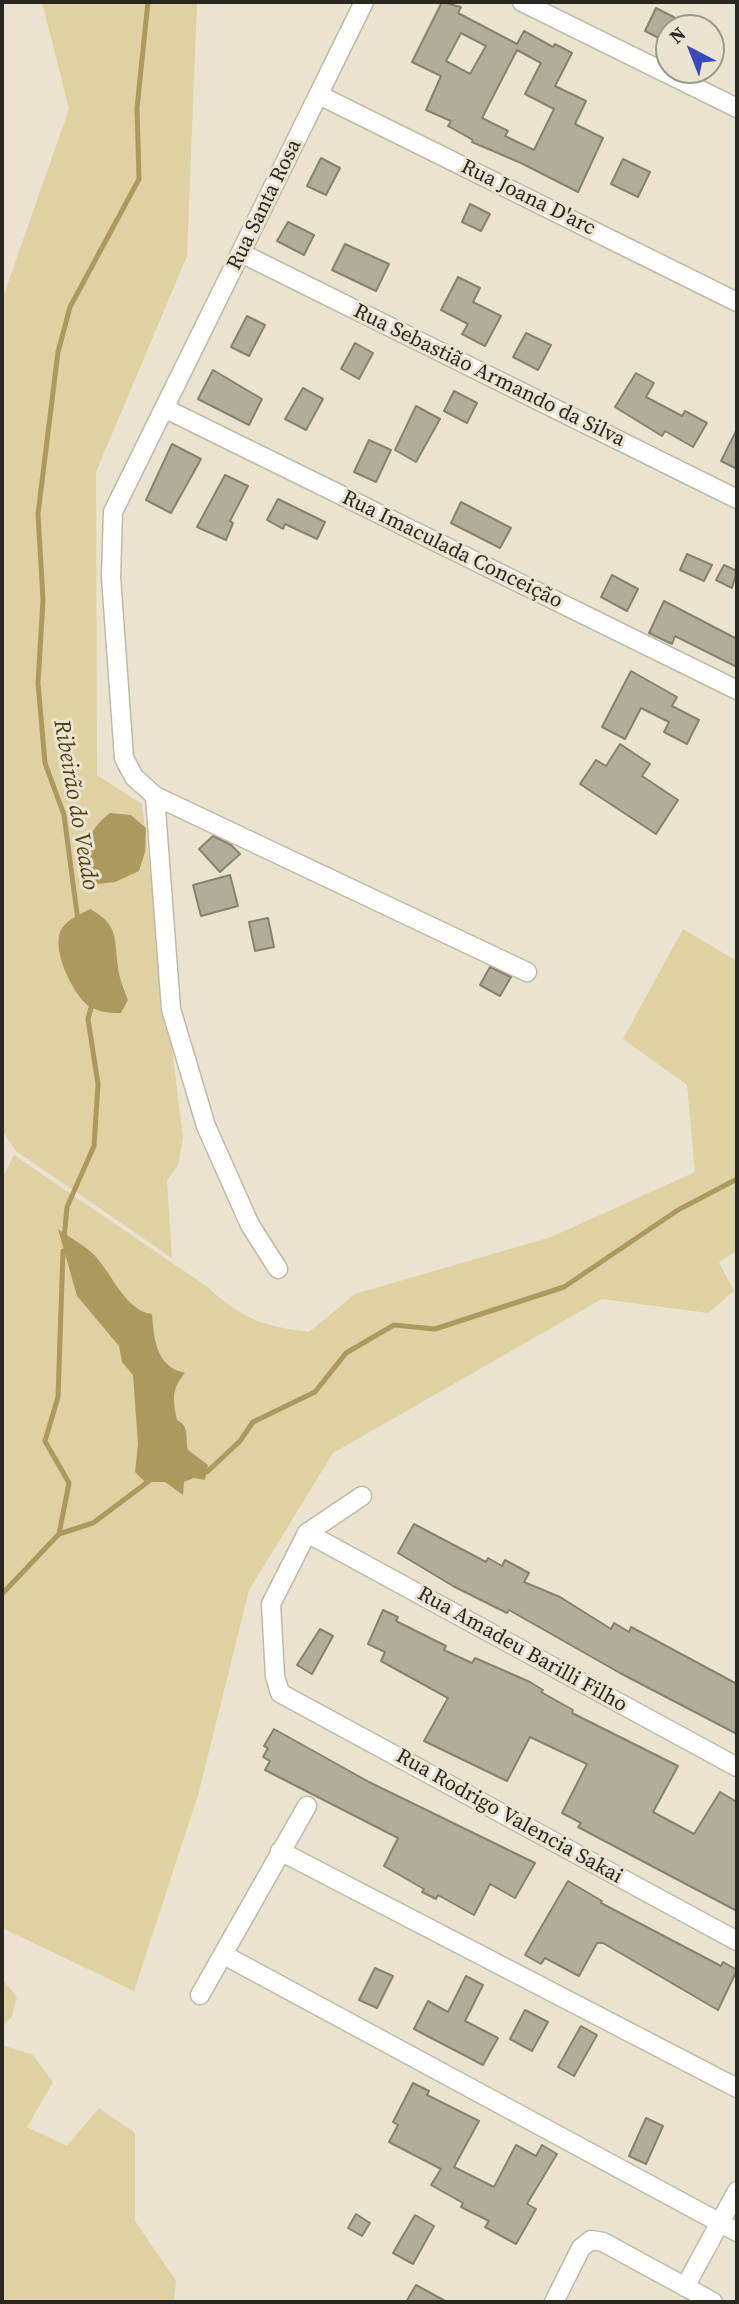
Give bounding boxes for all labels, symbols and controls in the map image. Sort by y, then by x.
north arrow [655,14,725,84]
text: N [663,21,691,49]
street label: Rua Santa Rosa [222,135,308,275]
street label: Rua Joana D'arc [457,155,599,241]
street label: Rua Sebastião Armando da Silva [349,299,629,453]
street label: Rua Imaculada Conceição [338,486,566,614]
water label: Ribeirão do Veado [46,718,104,892]
street label: Rua Amadeu Barilli Filho [413,1582,631,1718]
street label: Rua Rodrigo Valencia Sakai [391,1744,627,1890]

